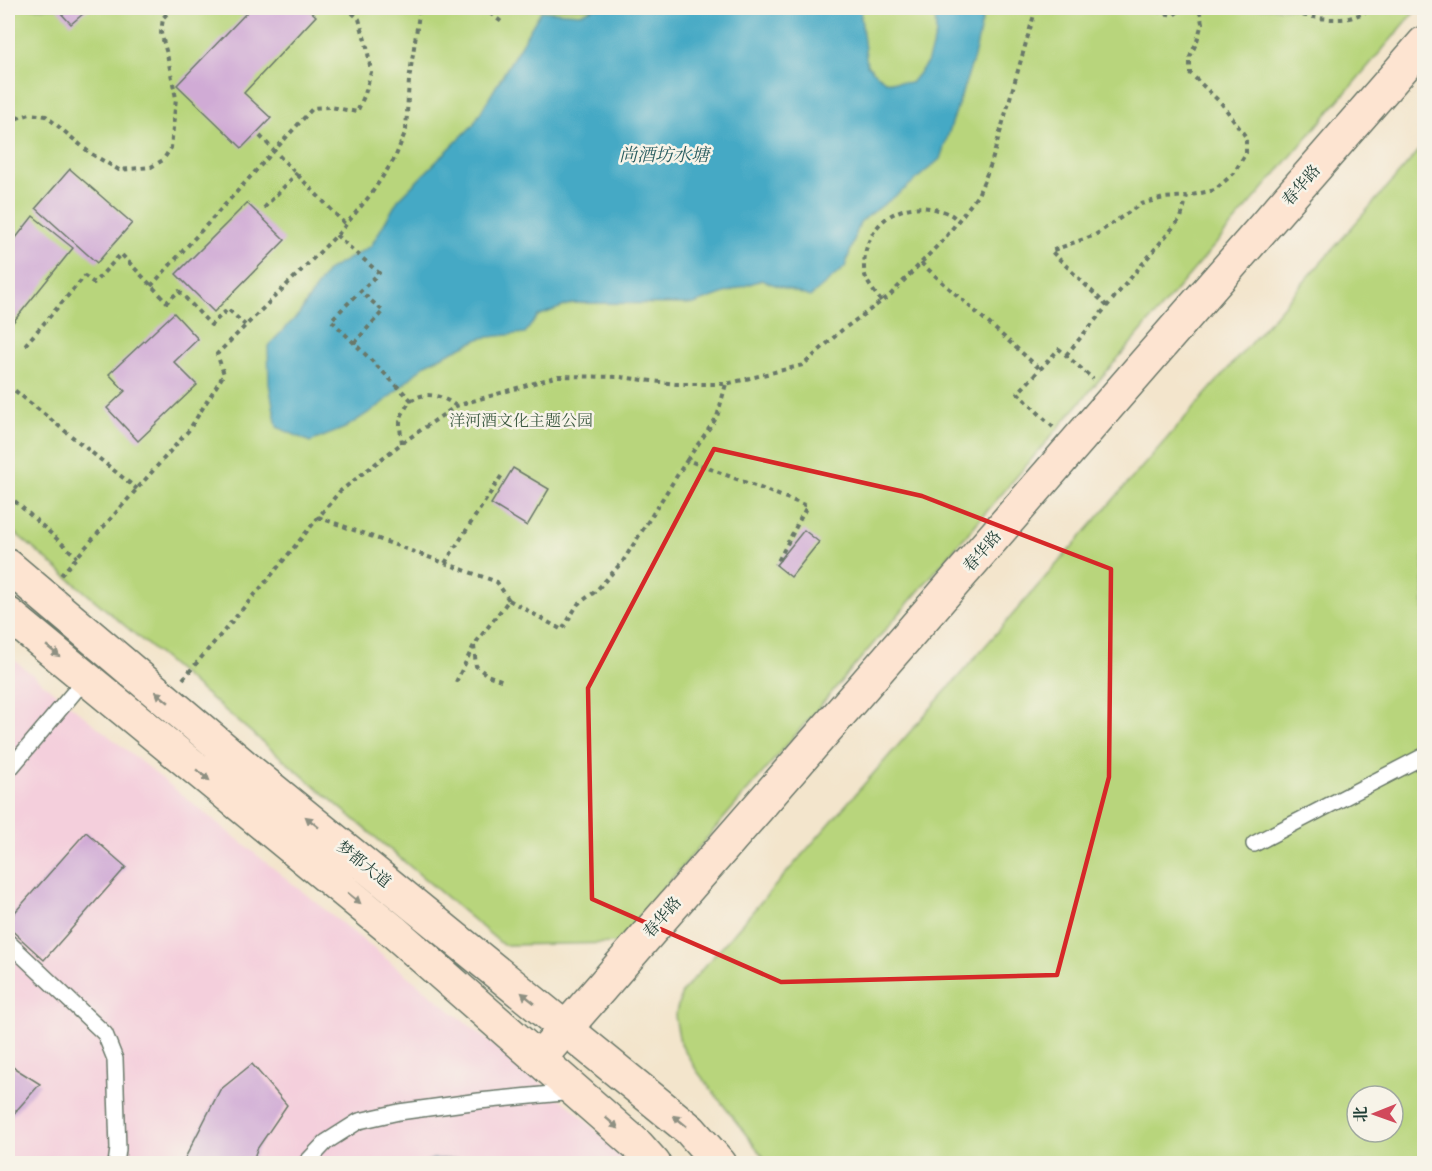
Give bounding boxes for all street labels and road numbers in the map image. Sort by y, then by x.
street label: 春华路 [1278,161,1324,209]
street label: 春华路 [959,527,1005,575]
street label: 梦都大道 [333,836,395,892]
street label: 春华路 [639,893,685,941]

